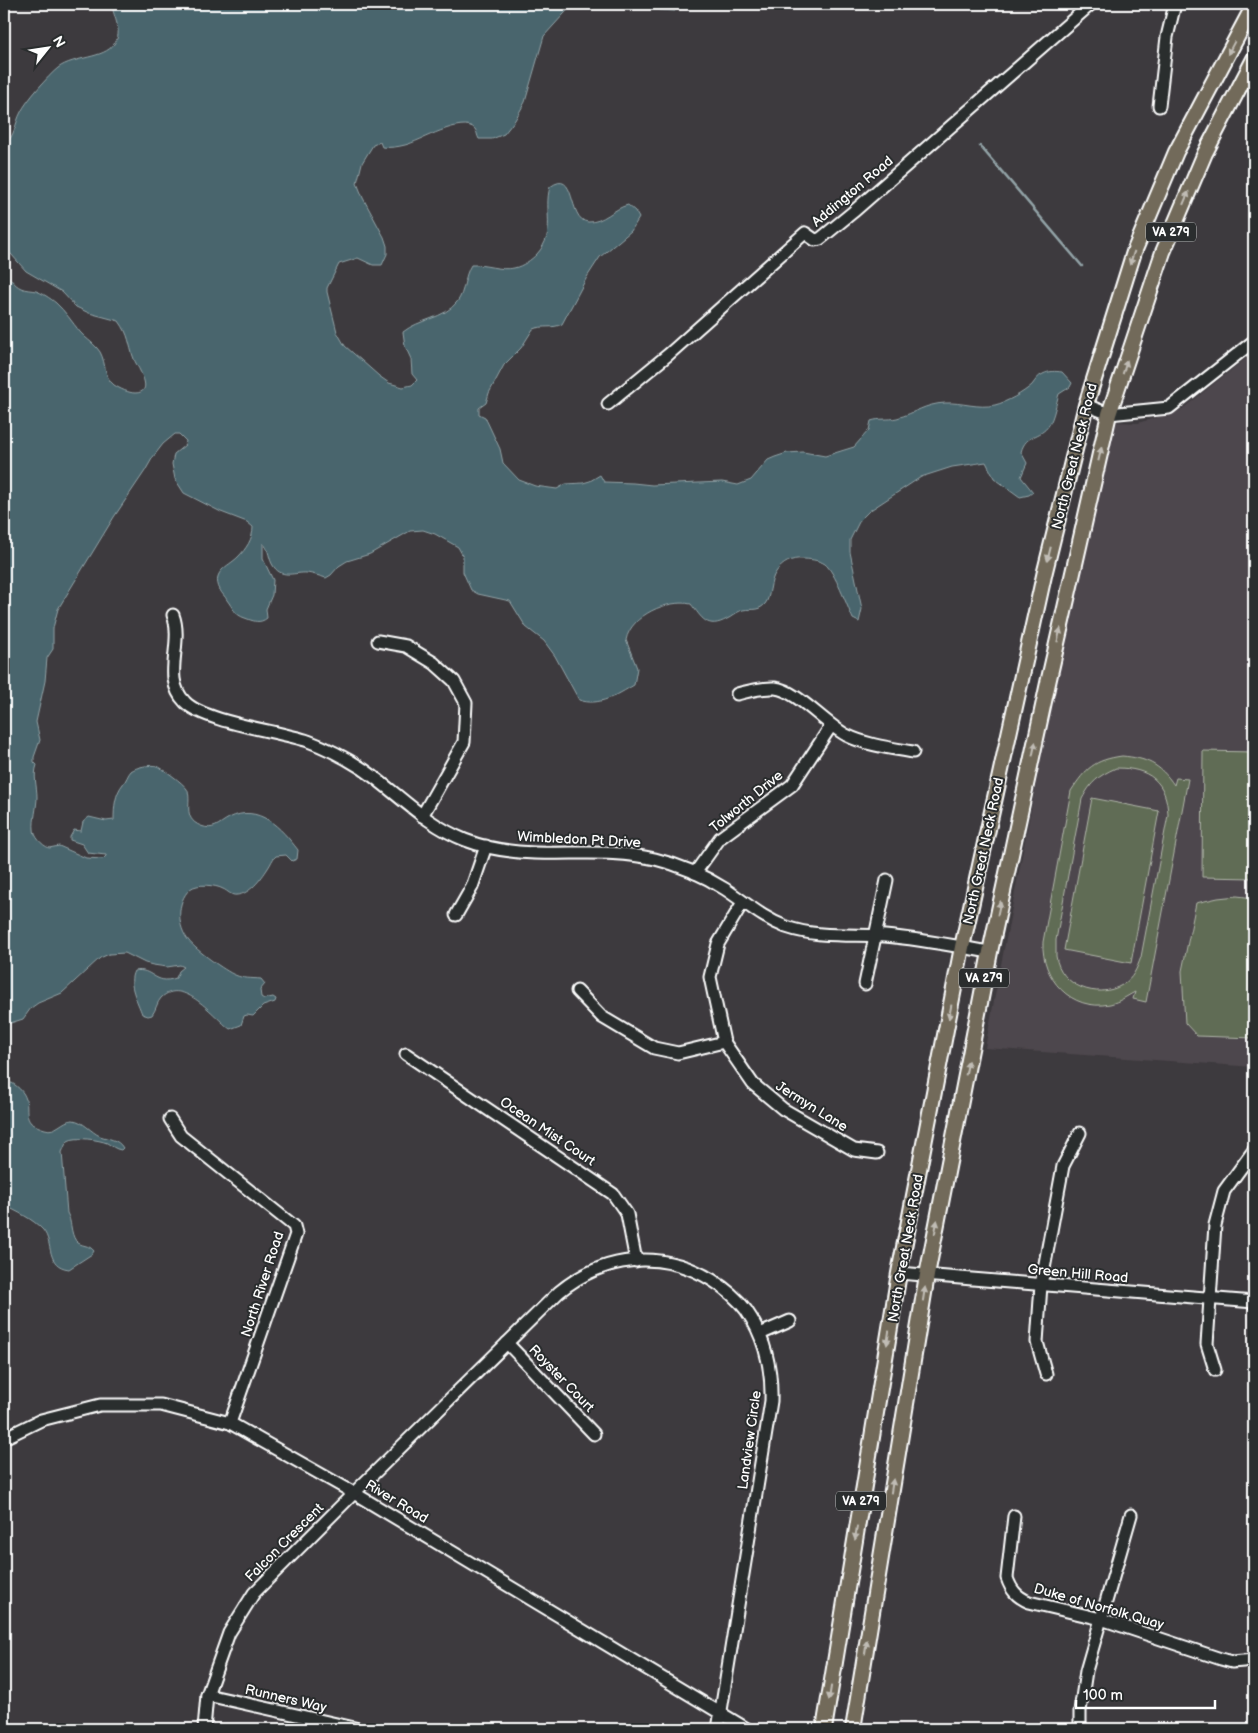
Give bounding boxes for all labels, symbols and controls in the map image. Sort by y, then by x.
north arrow [22,22,72,72]
text: N [49,33,69,51]
one-way arrow [1227,41,1235,55]
street label: Addington Road [808,152,896,230]
one-way arrow [1182,191,1190,205]
road number: VA 279 [1146,222,1196,242]
one-way arrow [1128,251,1136,266]
one-way arrow [1121,360,1129,375]
street label: North Great Neck Road [1048,381,1101,531]
one-way arrow [1096,447,1104,462]
one-way arrow [1045,547,1053,562]
one-way arrow [1055,628,1063,643]
one-way arrow [1030,741,1038,757]
street label: Tolworth Drive [706,767,786,836]
street label: North Great Neck Road [960,776,1007,926]
street label: Wimbledon Pt Drive [517,828,641,851]
one-way arrow [995,901,1003,916]
road number: VA 279 [959,968,1009,988]
one-way arrow [945,1005,953,1021]
one-way arrow [963,1060,971,1075]
street label: Jermyn Lane [773,1078,851,1135]
street label: Ocean Mist Court [497,1093,599,1170]
street label: North Great Neck Road [884,1173,927,1323]
one-way arrow [932,1220,940,1235]
street label: North River Road [237,1229,288,1339]
street label: Green Hill Road [1027,1261,1129,1286]
one-way arrow [920,1286,928,1302]
one-way arrow [884,1331,892,1347]
street label: Royster Court [525,1341,598,1416]
street label: Landview Circle [734,1390,765,1491]
street label: River Road [362,1476,431,1527]
one-way arrow [889,1478,897,1494]
road number: VA 279 [836,1492,886,1510]
street label: Falcon Crescent [242,1499,328,1585]
one-way arrow [852,1525,860,1541]
street label: Duke of Norfolk Quay [1032,1580,1167,1633]
one-way arrow [863,1638,871,1654]
scale bar [1076,1678,1214,1710]
street label: Runners Way [243,1681,329,1716]
one-way arrow [825,1686,833,1702]
text: 100 m [1083,1686,1123,1705]

